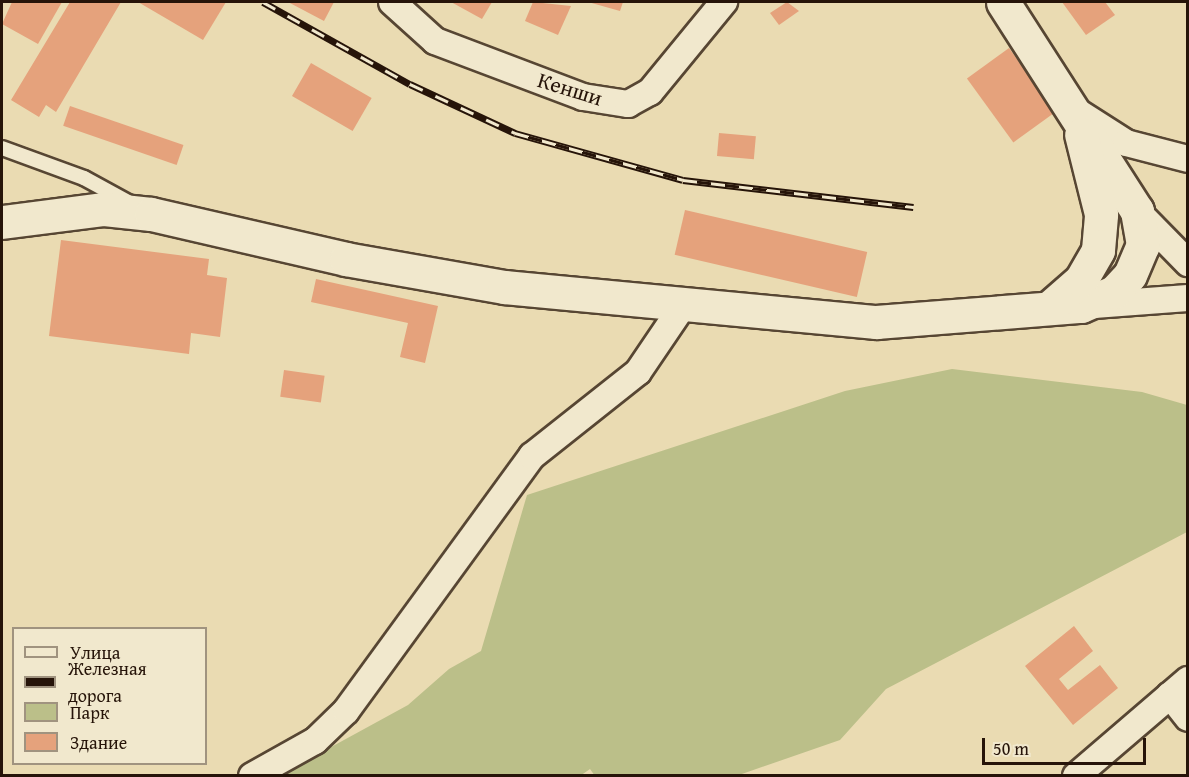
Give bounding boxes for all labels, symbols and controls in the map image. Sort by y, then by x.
street label: Кенши [534,67,606,111]
legend [12,627,207,765]
text: Улица [70,639,120,666]
text: Железная дорога [68,655,147,709]
text: Парк [70,699,109,726]
scale bar [985,726,1148,764]
text: Здание [70,729,127,756]
text: 50 m [993,735,1029,762]

